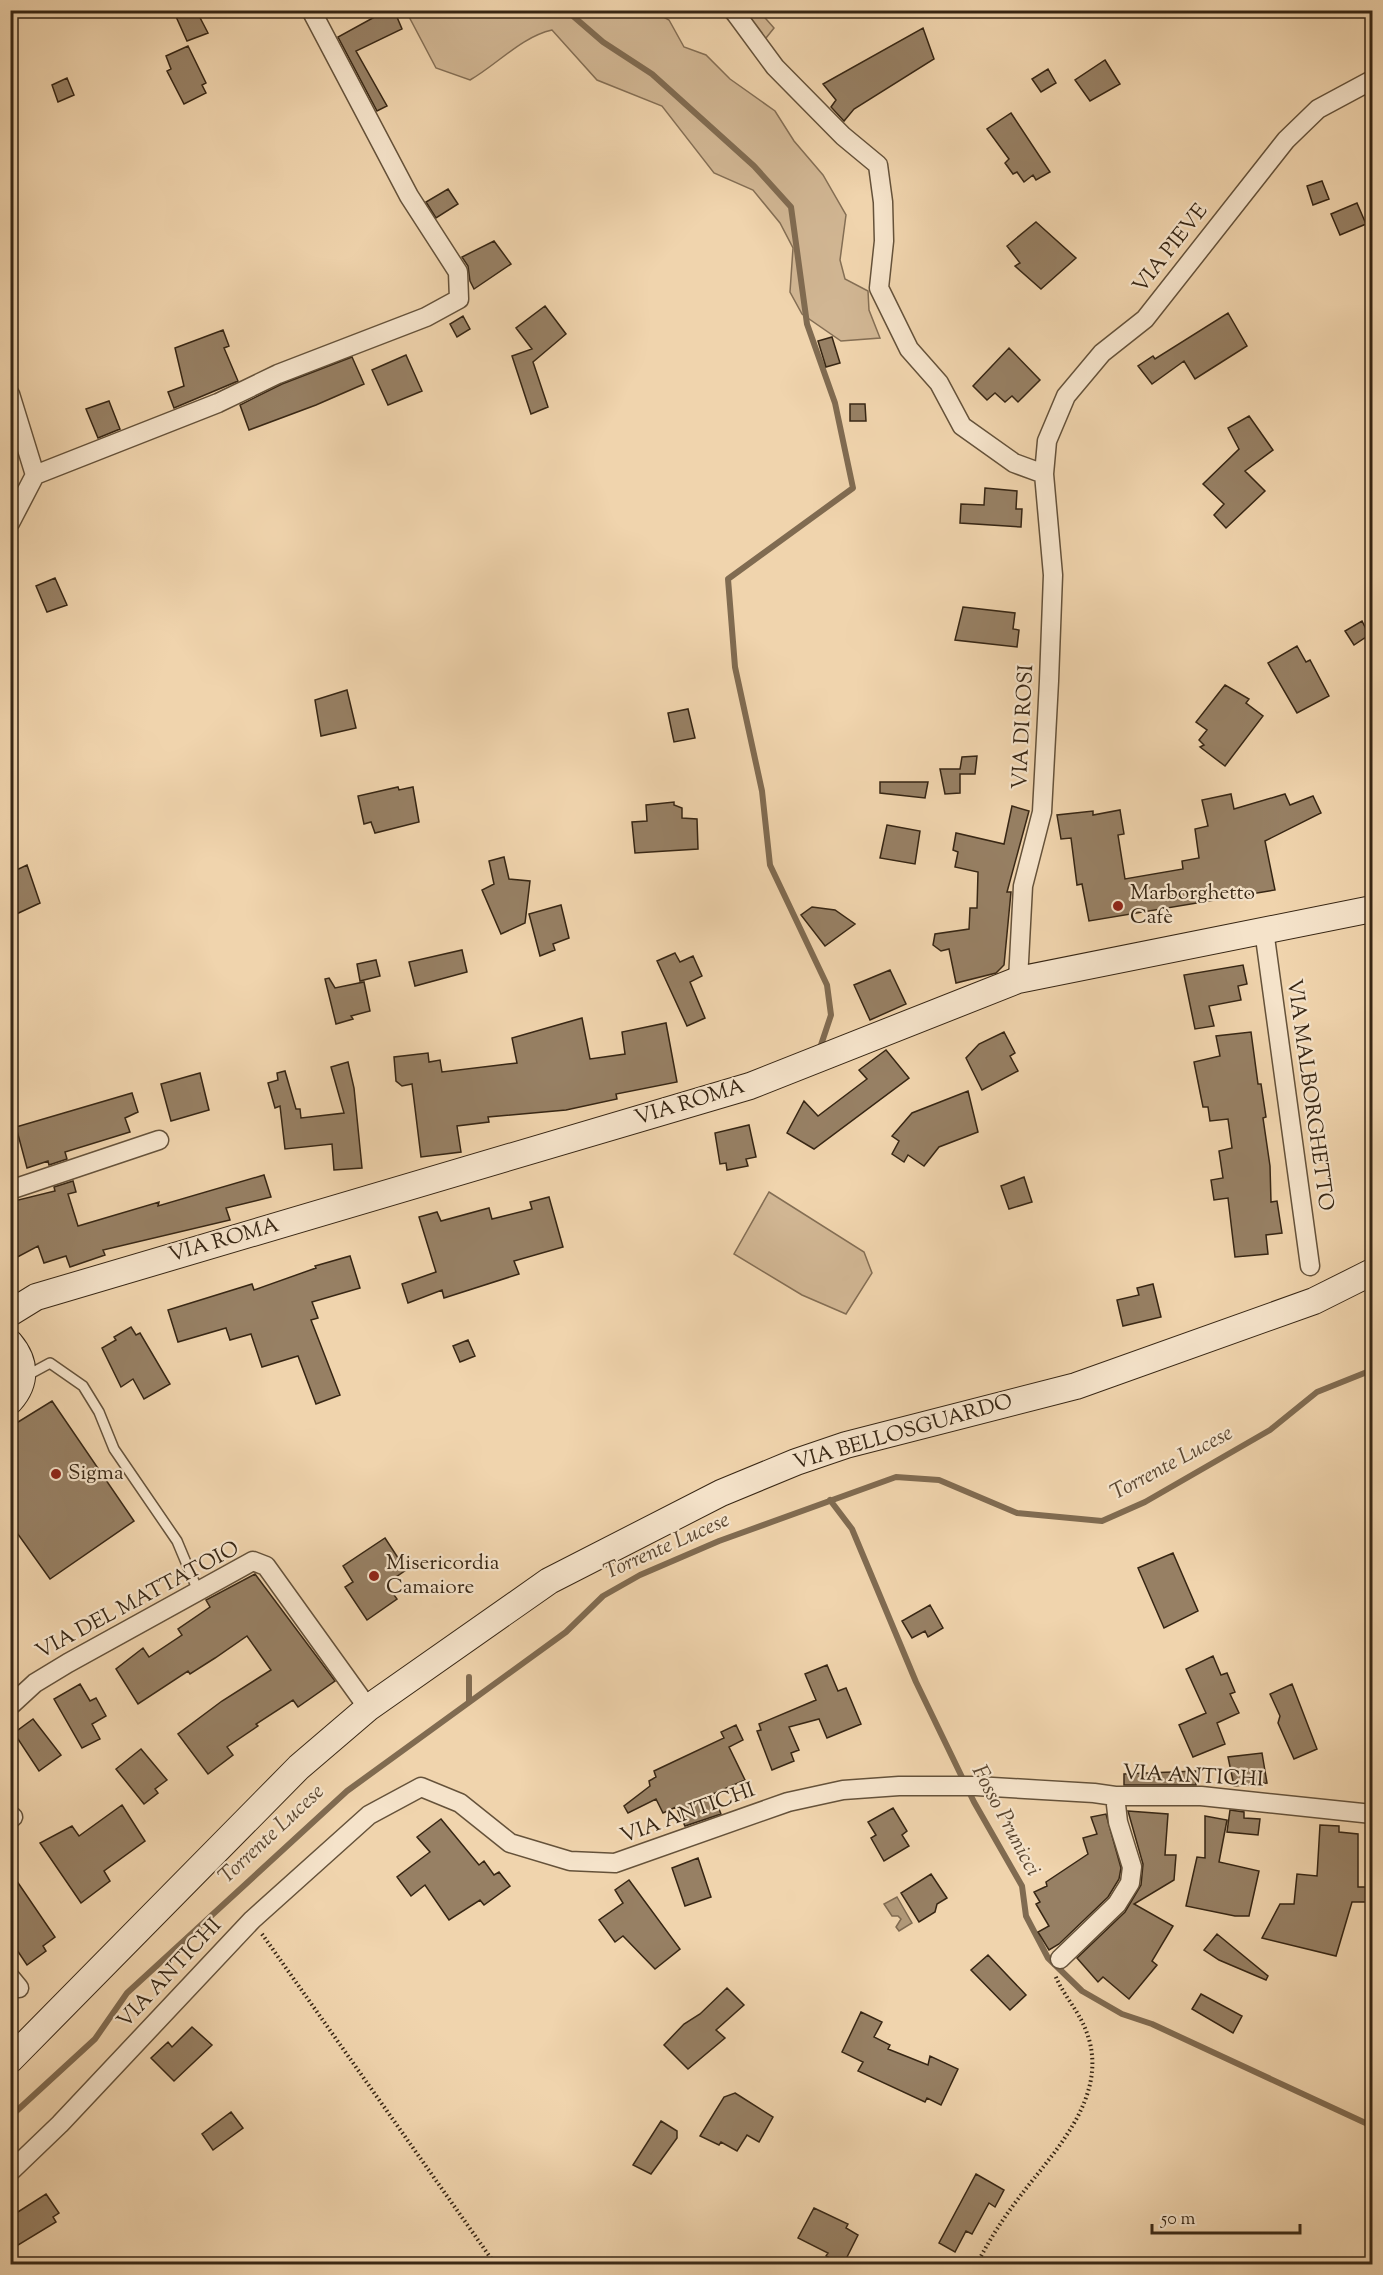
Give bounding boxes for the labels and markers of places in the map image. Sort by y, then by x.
place label: Marborghetto Cafè [1130,879,1255,933]
marker: Marborghetto Cafè [1111,899,1125,913]
place label: Sigma [68,1459,124,1489]
marker: Sigma [49,1467,63,1481]
place label: Misericordia Camaiore [386,1549,500,1603]
marker: Misericordia Camaiore [367,1569,381,1583]

